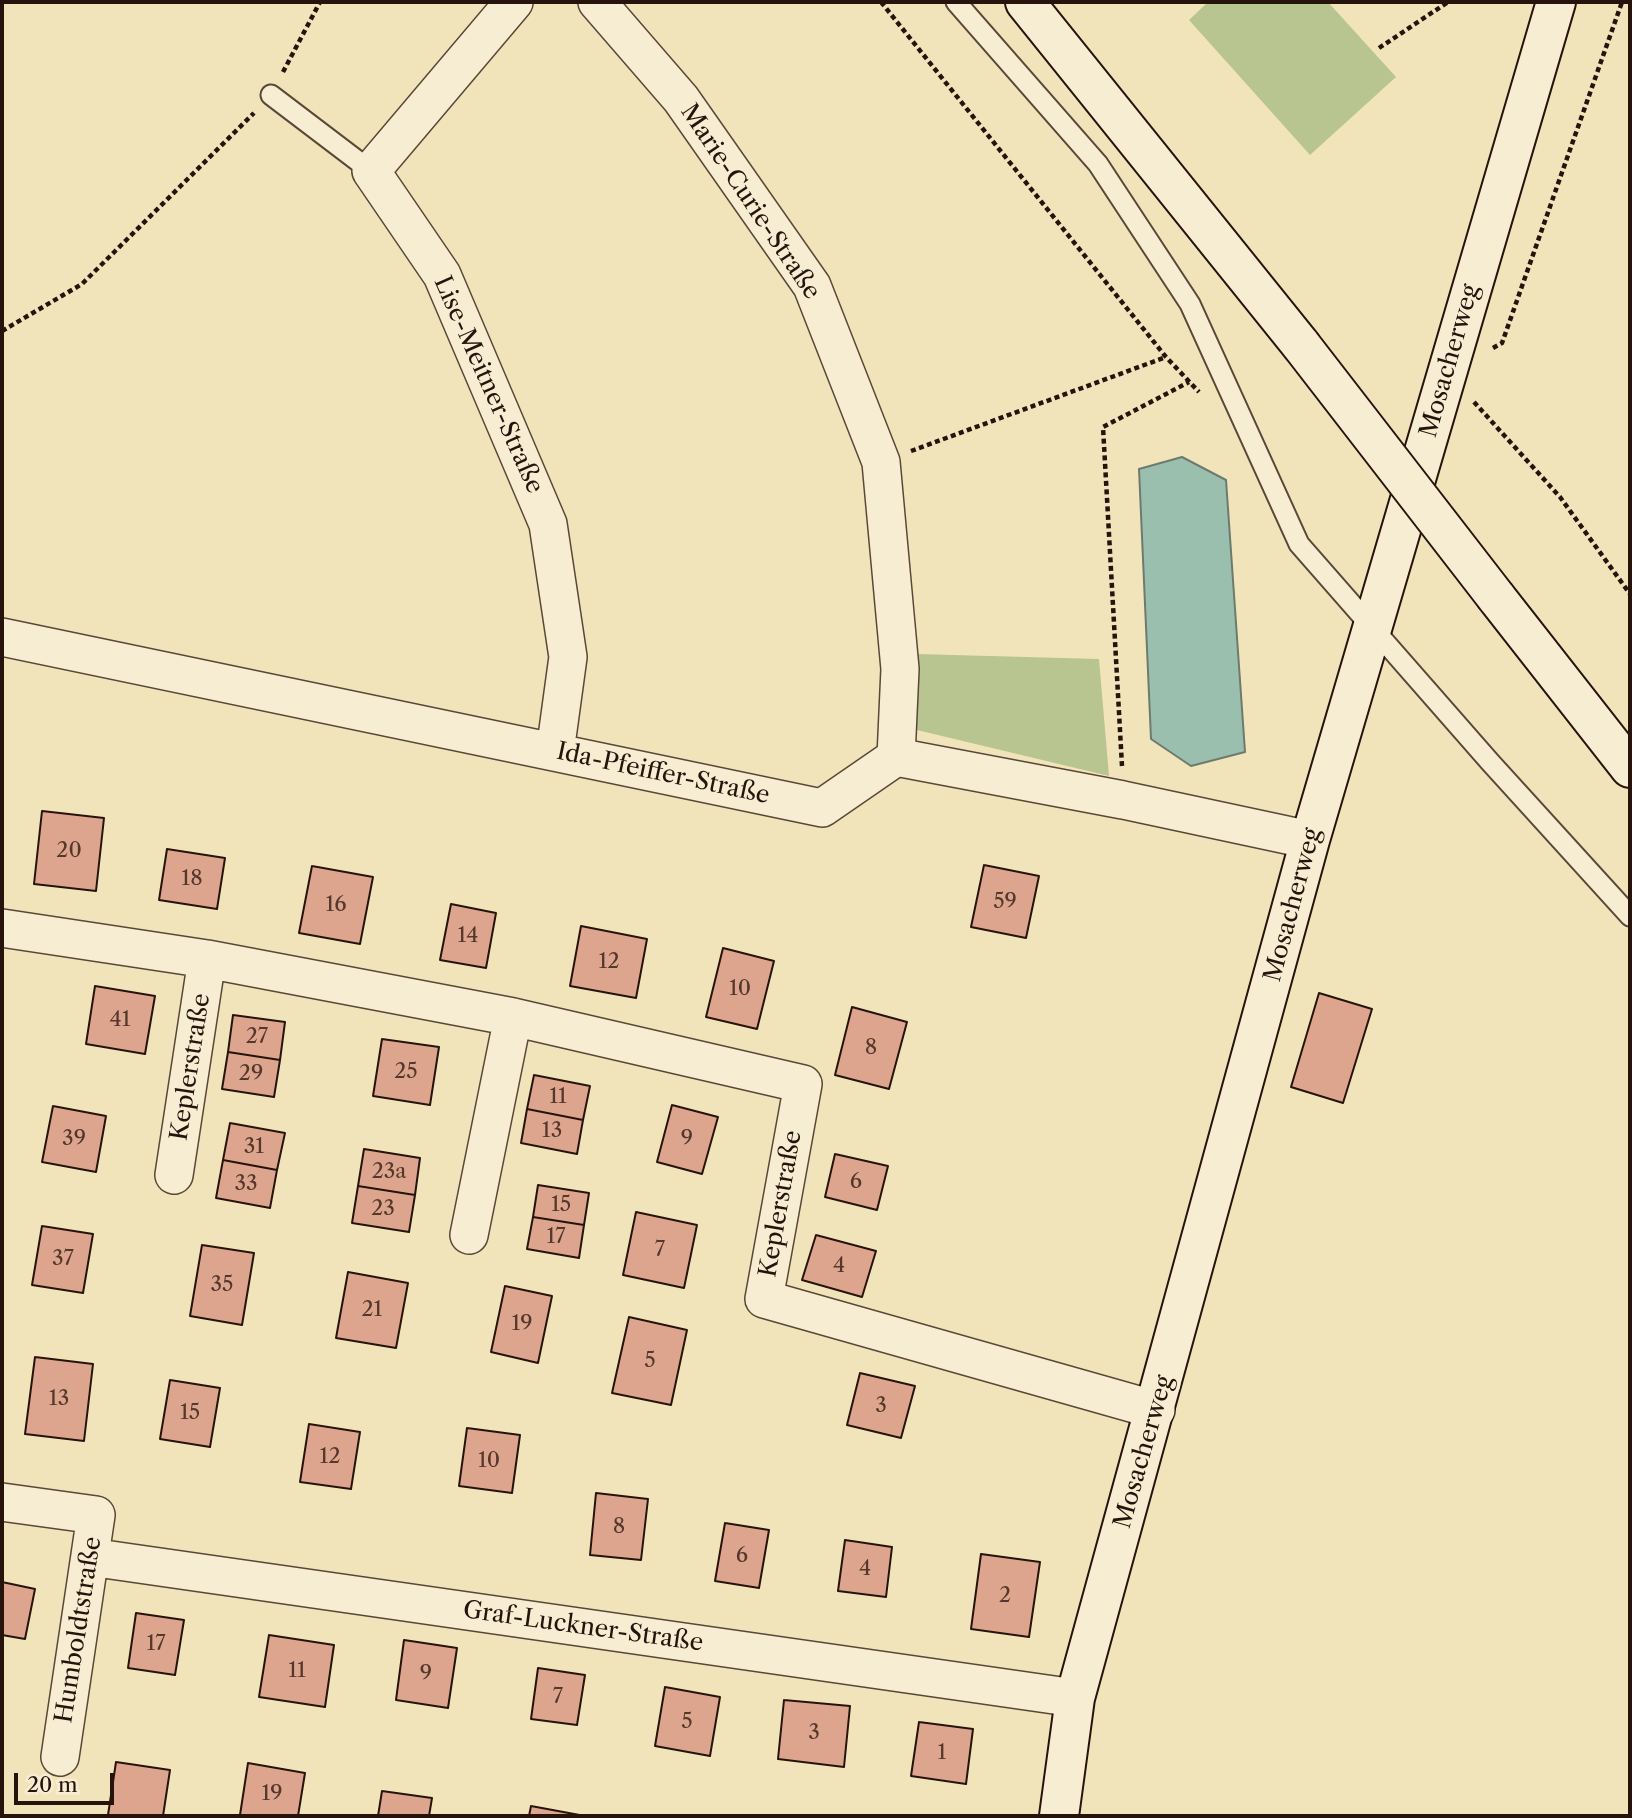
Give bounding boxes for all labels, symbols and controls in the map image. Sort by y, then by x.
street label: Marie-Curie-Straße [674,99,826,305]
street label: Lise-Meitner-Straße [427,272,549,498]
street label: Mosacherweg [1414,281,1486,441]
street label: Ida-Pfeiffer-Straße [554,737,772,811]
street label: Mosacherweg [1259,825,1327,985]
house number: 20 [56,838,82,864]
house number: 18 [181,866,203,892]
house number: 59 [993,889,1017,915]
house number: 16 [325,892,347,918]
house number: 14 [458,923,478,949]
house number: 12 [599,949,619,975]
house number: 10 [729,976,751,1002]
street label: Keplerstraße [165,991,217,1143]
house number: 41 [110,1007,130,1033]
house number: 27 [246,1024,268,1050]
house number: 8 [865,1035,877,1061]
house number: 25 [394,1059,418,1085]
house number: 29 [239,1061,263,1087]
house number: 11 [549,1084,567,1110]
house number: 13 [542,1118,562,1144]
house number: 39 [62,1126,86,1152]
house number: 9 [681,1126,693,1152]
street label: Keplerstraße [754,1128,808,1280]
house number: 31 [244,1134,264,1160]
house number: 23a [372,1159,406,1185]
house number: 6 [850,1169,862,1195]
house number: 33 [234,1171,258,1197]
house number: 15 [551,1192,571,1218]
house number: 23 [371,1196,395,1222]
house number: 17 [546,1224,566,1250]
house number: 7 [655,1237,665,1263]
house number: 37 [52,1246,74,1272]
house number: 4 [833,1253,845,1279]
house number: 35 [211,1272,233,1298]
house number: 21 [362,1297,382,1323]
house number: 19 [511,1311,533,1337]
house number: 5 [644,1348,656,1374]
street label: Mosacherweg [1108,1372,1180,1532]
house number: 13 [49,1386,69,1412]
house number: 3 [875,1393,887,1419]
house number: 15 [180,1400,200,1426]
house number: 12 [320,1444,340,1470]
house number: 10 [478,1448,500,1474]
house number: 8 [613,1514,625,1540]
street label: Humboldtstraße [50,1535,108,1725]
house number: 6 [736,1543,748,1569]
house number: 4 [859,1556,871,1582]
house number: 2 [999,1583,1011,1609]
street label: Graf-Luckner-Straße [461,1596,705,1658]
house number: 17 [146,1631,166,1657]
house number: 11 [288,1658,306,1684]
house number: 9 [420,1661,432,1687]
house number: 7 [553,1684,563,1710]
house number: 5 [681,1709,693,1735]
house number: 3 [808,1720,820,1746]
house number: 1 [938,1740,946,1766]
scale bar [18,1758,117,1802]
text: 20 m [27,1772,78,1797]
house number: 19 [261,1781,283,1807]

